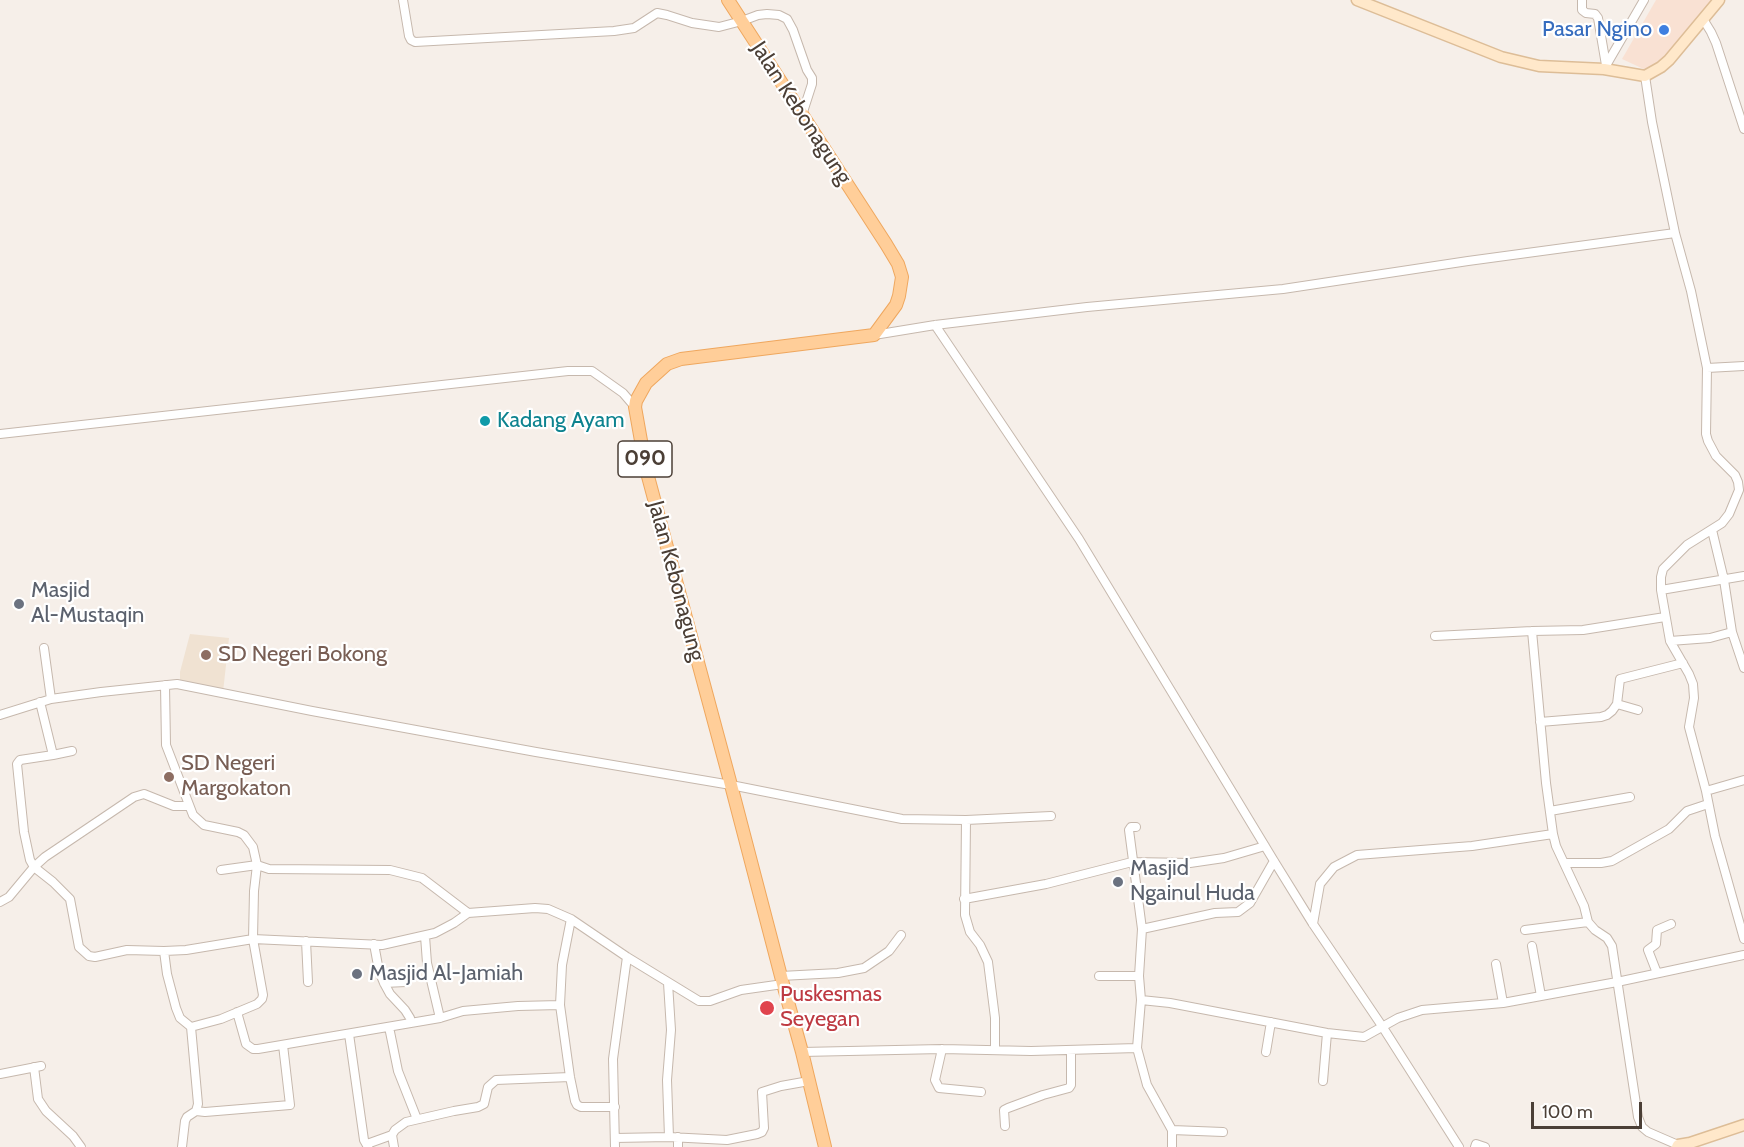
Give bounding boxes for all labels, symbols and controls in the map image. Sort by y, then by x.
place label: Pasar Ngino [1542,17,1652,43]
marker: Pasar Ngino [1657,23,1671,37]
street label: Jalan Kebonagung [745,37,857,189]
place label: Kadang Ayam [497,408,625,434]
marker: Kadang Ayam [478,414,492,428]
road number: 090 [618,441,672,477]
street label: Jalan Kebonagung [642,498,710,664]
place label: Masjid Al-Mustaqin [31,578,144,630]
marker: Masjid Al-Mustaqin [12,597,26,611]
place label: SD Negeri Bokong [218,642,387,668]
marker: SD Negeri Bokong [199,648,213,662]
place label: SD Negeri Margokaton [181,751,291,802]
marker: SD Negeri Margokaton [162,770,176,784]
place label: Masjid Ngainul Huda [1130,856,1255,908]
marker: Masjid Ngainul Huda [1111,875,1125,889]
place label: Masjid Al-Jamiah [369,961,523,987]
marker: Masjid Al-Jamiah [350,967,364,981]
place label: Puskesmas Seyegan [780,982,882,1034]
marker: Puskesmas Seyegan [758,999,776,1017]
scale bar [1534,1090,1645,1128]
text: 100 m [1542,1101,1593,1123]

